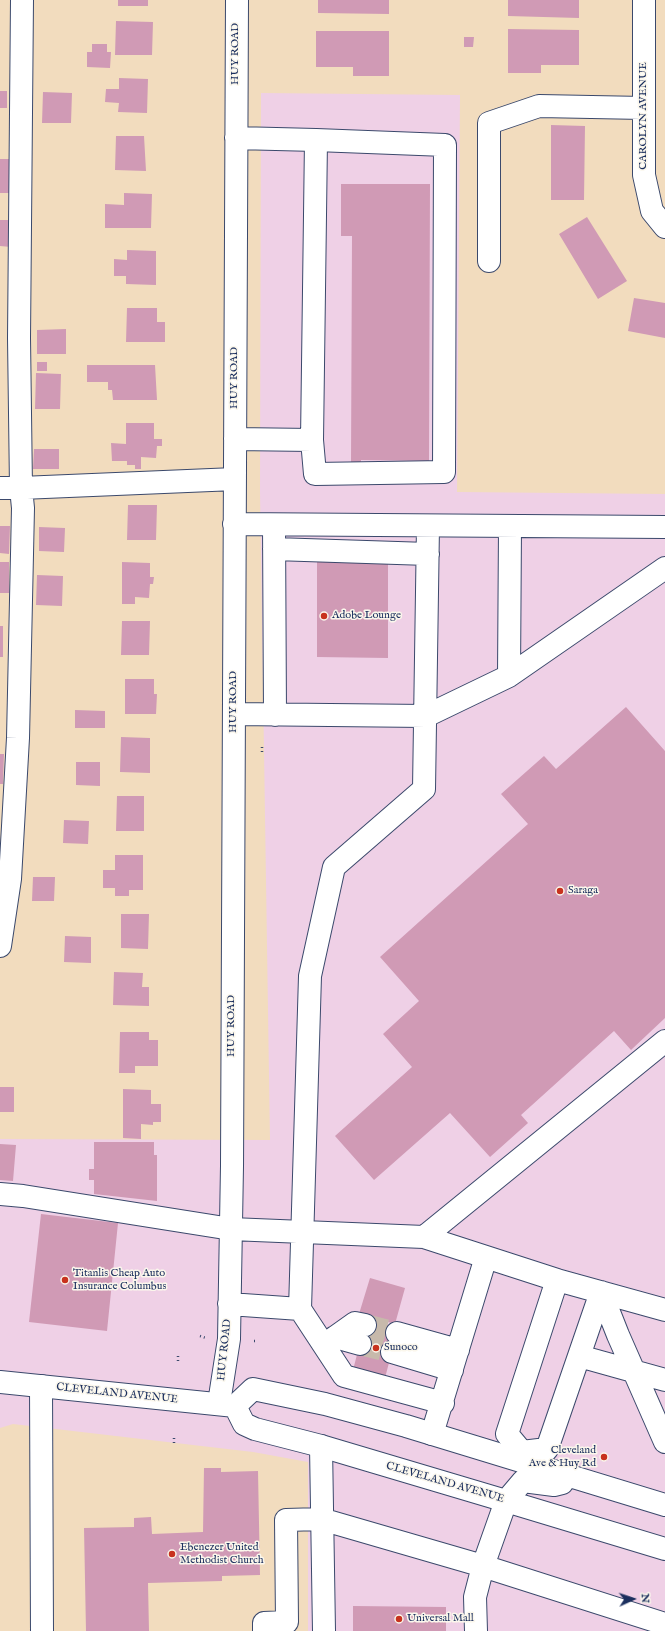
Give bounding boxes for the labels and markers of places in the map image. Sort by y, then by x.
place label: Adobe Lounge [332,609,401,623]
marker: Adobe Lounge [319,611,329,621]
place label: Saraga [568,884,598,898]
marker: Saraga [555,886,565,896]
place label: Titanlis Cheap Auto Insurance Columbus [73,1267,166,1293]
marker: Titanlis Cheap Auto Insurance Columbus [60,1275,70,1285]
place label: Sunoco [384,1341,418,1355]
marker: Sunoco [371,1343,381,1353]
place label: Cleveland Ave & Huy Rd [529,1444,596,1470]
marker: Cleveland Ave & Huy Rd [599,1452,609,1462]
place label: Ebenezer United Methodist Church [180,1541,264,1567]
marker: Ebenezer United Methodist Church [167,1549,177,1559]
place label: Universal Mall [407,1612,474,1626]
marker: Universal Mall [394,1614,404,1624]

